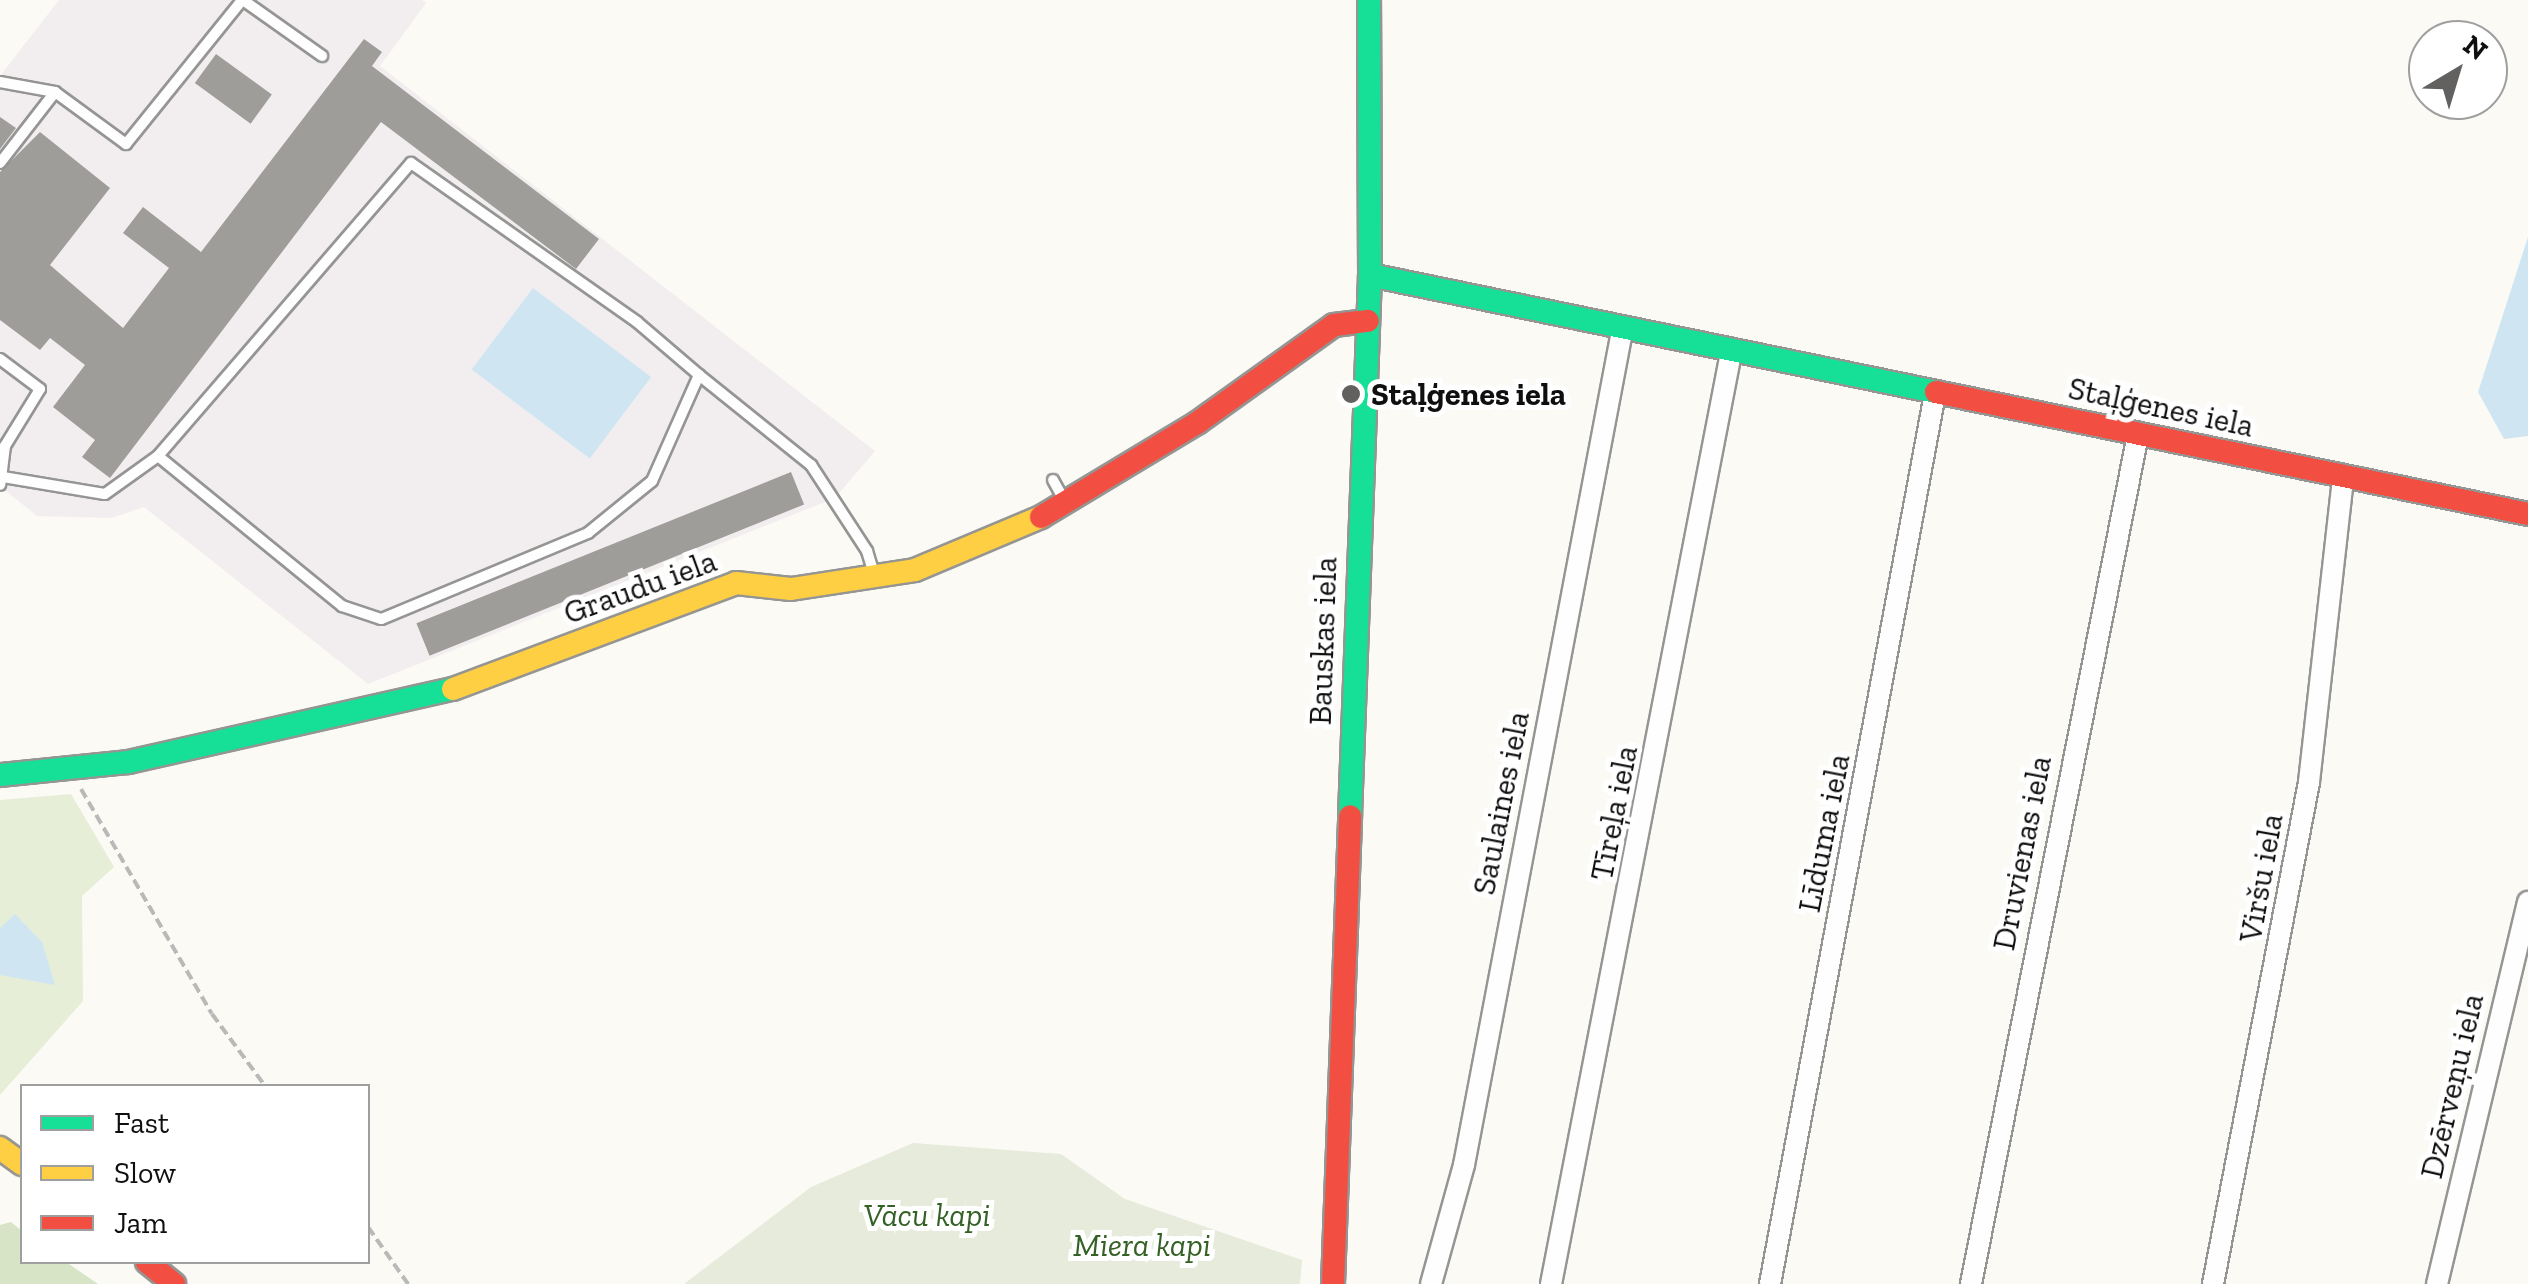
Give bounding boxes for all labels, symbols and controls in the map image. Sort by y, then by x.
north arrow [2408,20,2508,120]
text: N [2457,28,2494,67]
street label: Staļģenes iela [2065,369,2257,445]
place label: Staļģenes iela [1371,375,1566,413]
marker: Staļģenes iela [1340,383,1362,405]
street label: Graudu iela [558,542,722,632]
street label: Bauskas iela [1301,556,1345,726]
street label: Saulaines iela [1464,708,1538,898]
street label: Tīreļa iela [1582,742,1646,884]
street label: Līduma iela [1790,751,1858,915]
street label: Druvienas iela [1984,753,2060,953]
street label: Viršu iela [2231,811,2291,945]
street label: Dzērveņu iela [2412,990,2492,1182]
legend [20,1084,370,1264]
text: Fast [114,1105,169,1141]
text: Slow [114,1155,176,1191]
park label: Vācu kapi [863,1196,991,1234]
text: Jam [114,1205,167,1241]
park label: Miera kapi [1073,1226,1211,1264]

